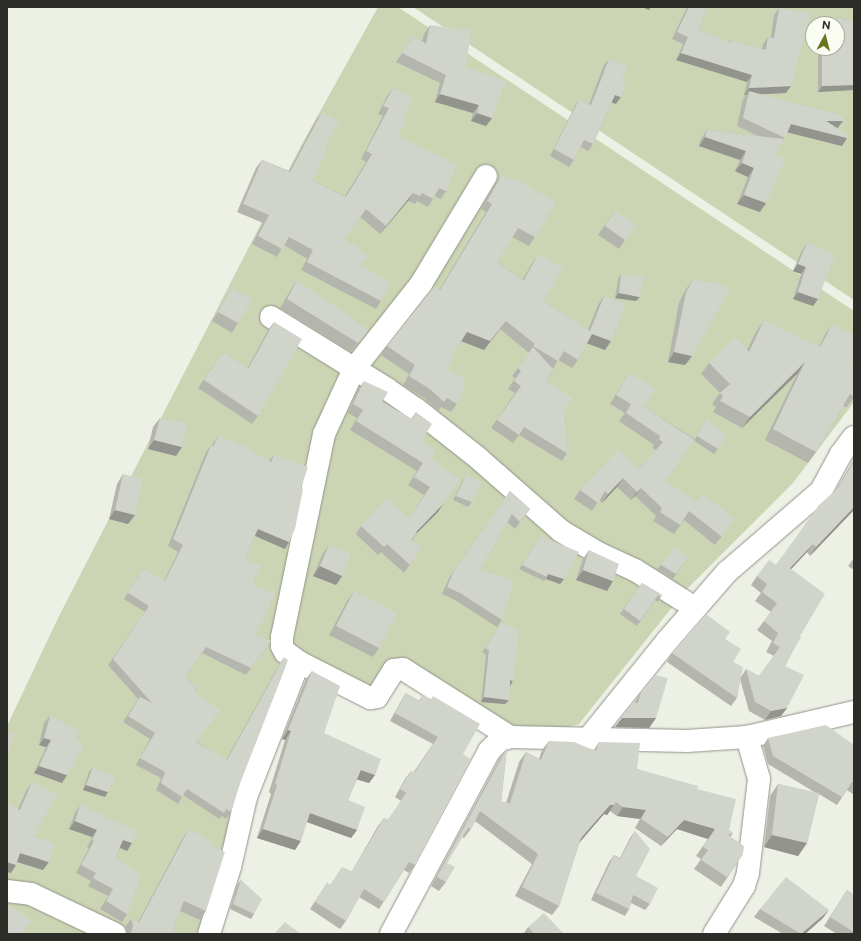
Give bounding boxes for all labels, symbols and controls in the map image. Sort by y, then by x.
north arrow [805,16,845,56]
text: N [821,19,831,32]

